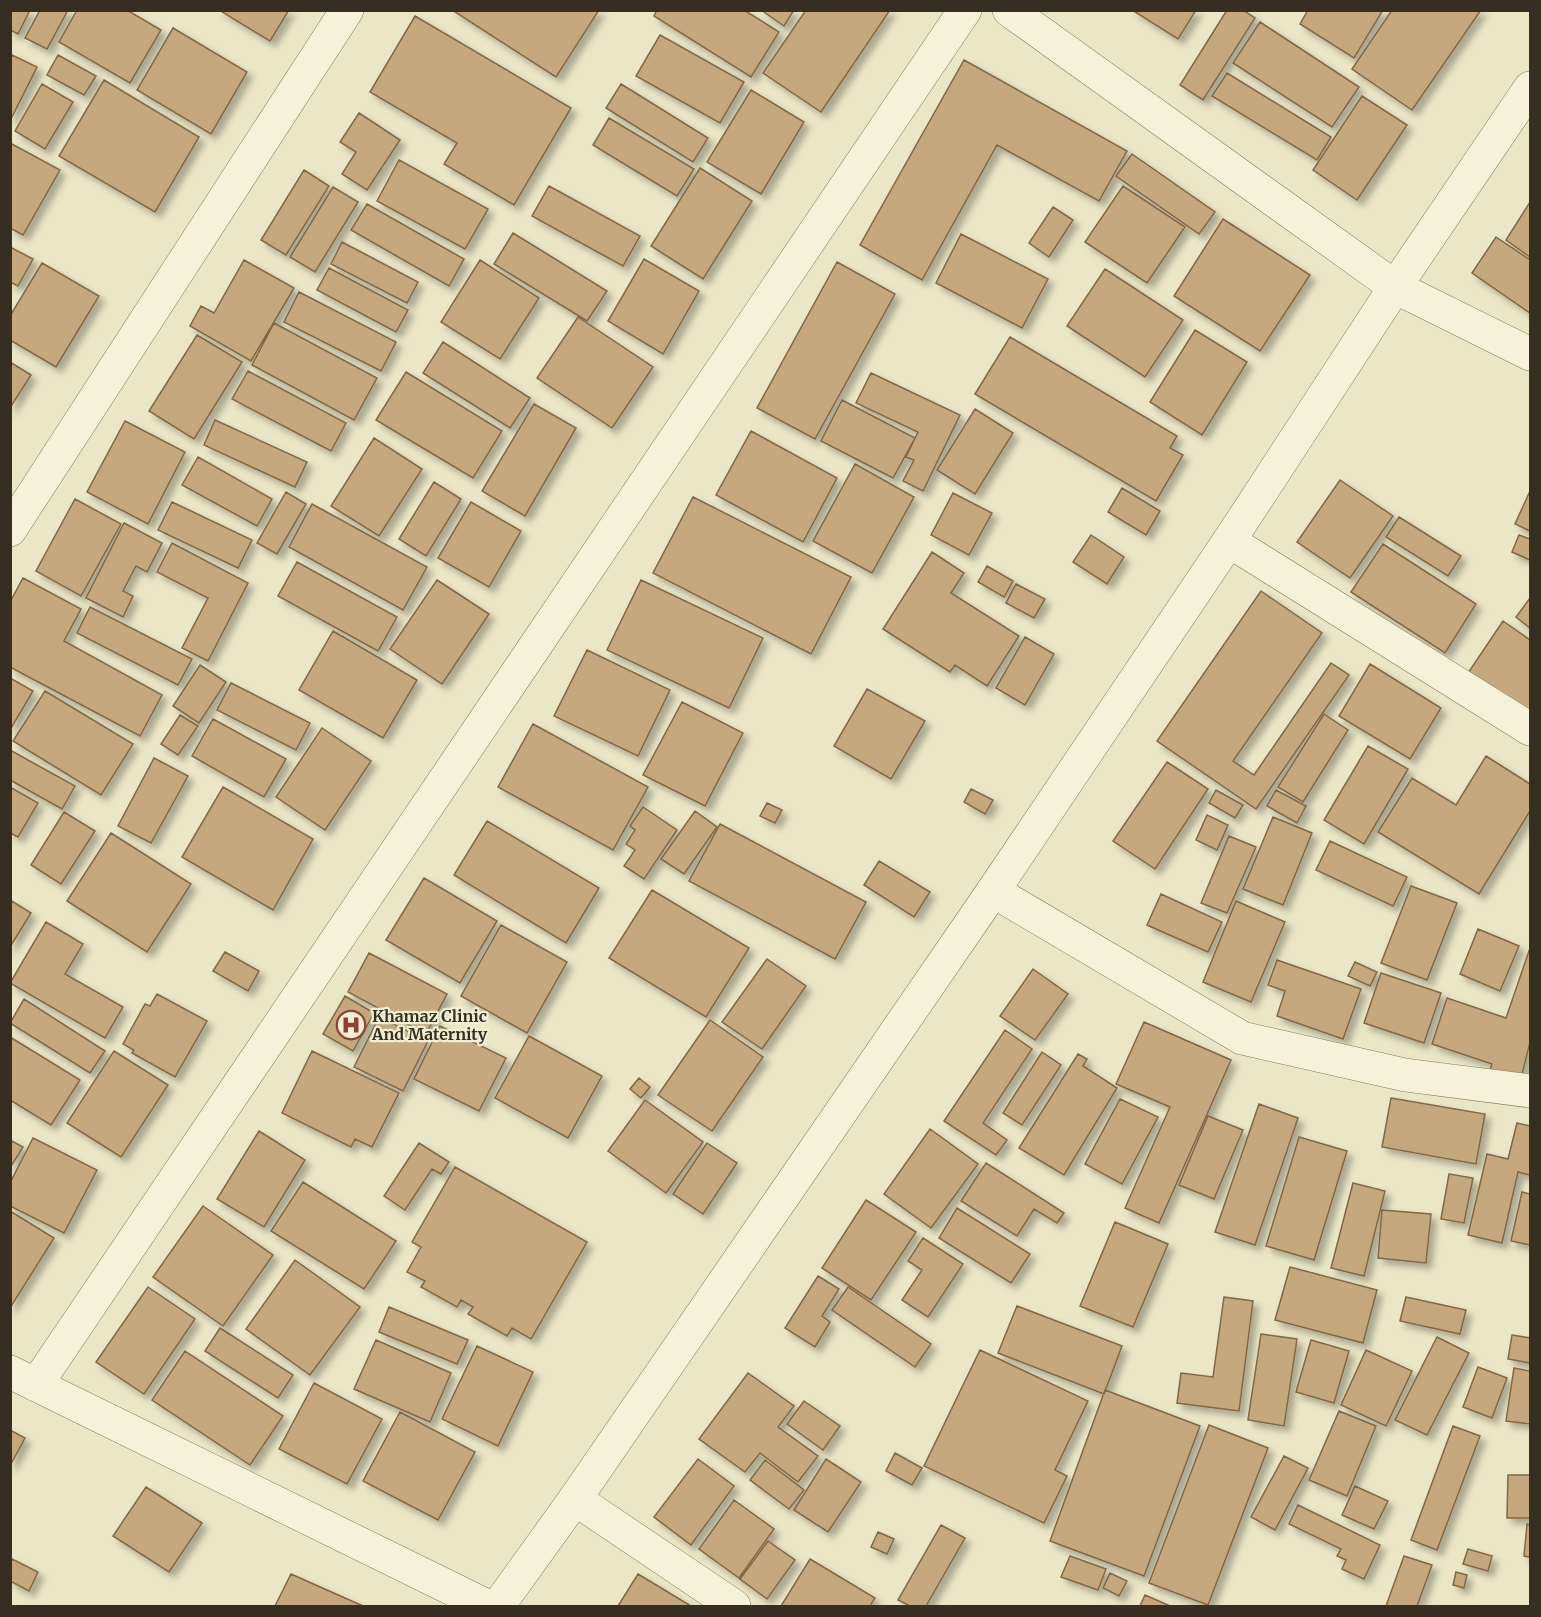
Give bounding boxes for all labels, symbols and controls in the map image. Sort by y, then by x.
place label: Khamaz Clinic And Maternity [371,1006,488,1044]
hospital icon: Khamaz Clinic And Maternity [335,1009,367,1041]

